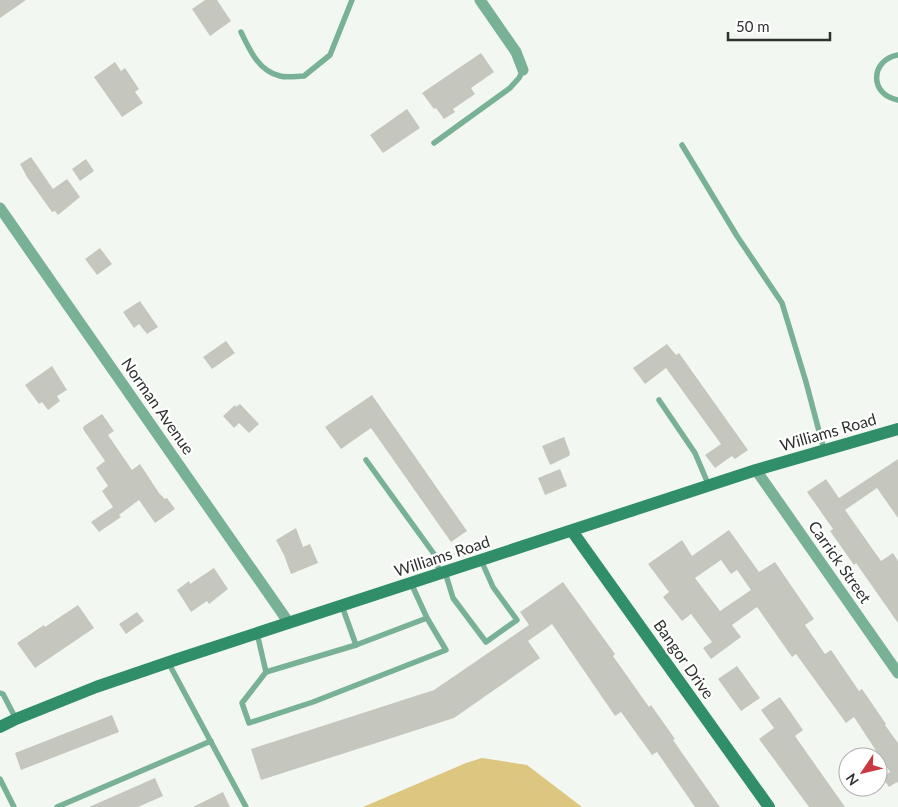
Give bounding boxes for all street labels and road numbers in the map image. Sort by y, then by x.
street label: Norman Avenue [118,354,199,458]
street label: Williams Road [777,409,878,454]
street label: Carrick Street [805,517,876,607]
street label: Williams Road [392,531,492,580]
street label: Bangor Drive [650,616,719,702]

